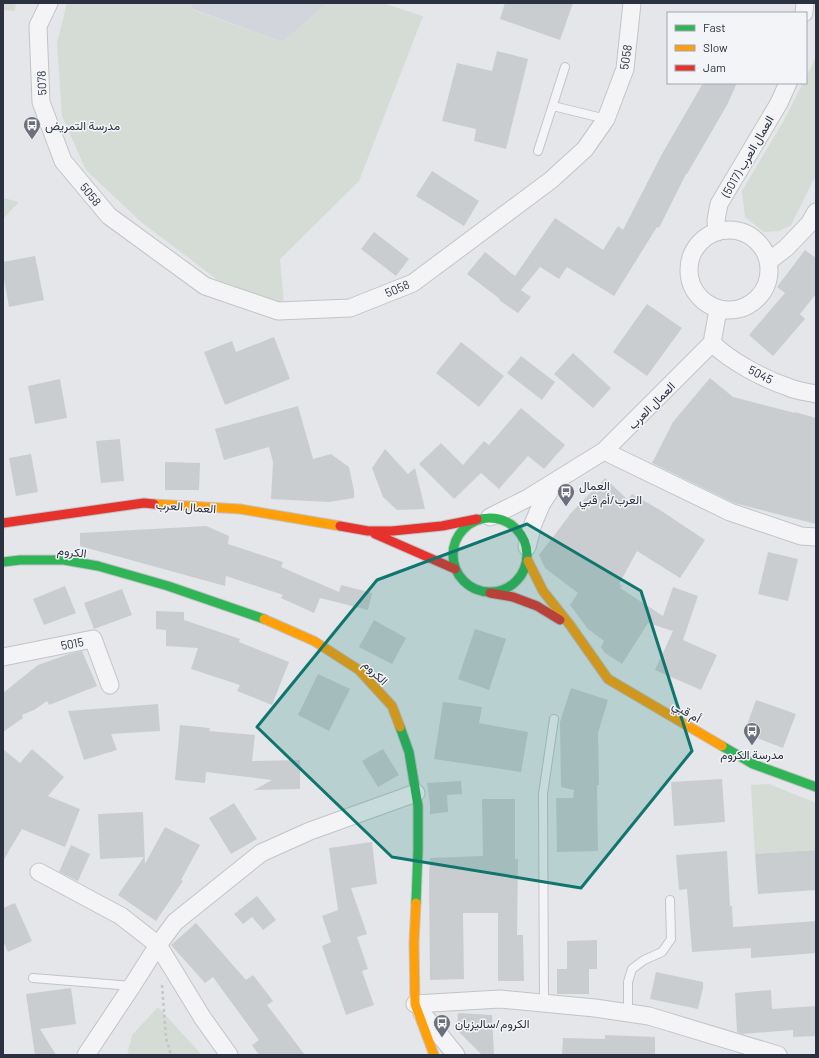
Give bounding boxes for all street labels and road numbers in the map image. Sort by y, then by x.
street label: 5058 [616,43,634,71]
street label: 5078 [34,70,48,96]
street label: العمال العرب (5017) [718,113,778,201]
street label: 5058 [78,180,104,208]
street label: 5058 [383,277,411,299]
street label: 5045 [746,362,776,386]
street label: العمال العرب [625,379,679,433]
street label: العمال العرب [155,497,217,517]
street label: الكروم [56,542,87,562]
street label: 5015 [59,634,85,652]
street label: الكروم [359,657,391,689]
street label: أم قبي [668,697,704,728]

